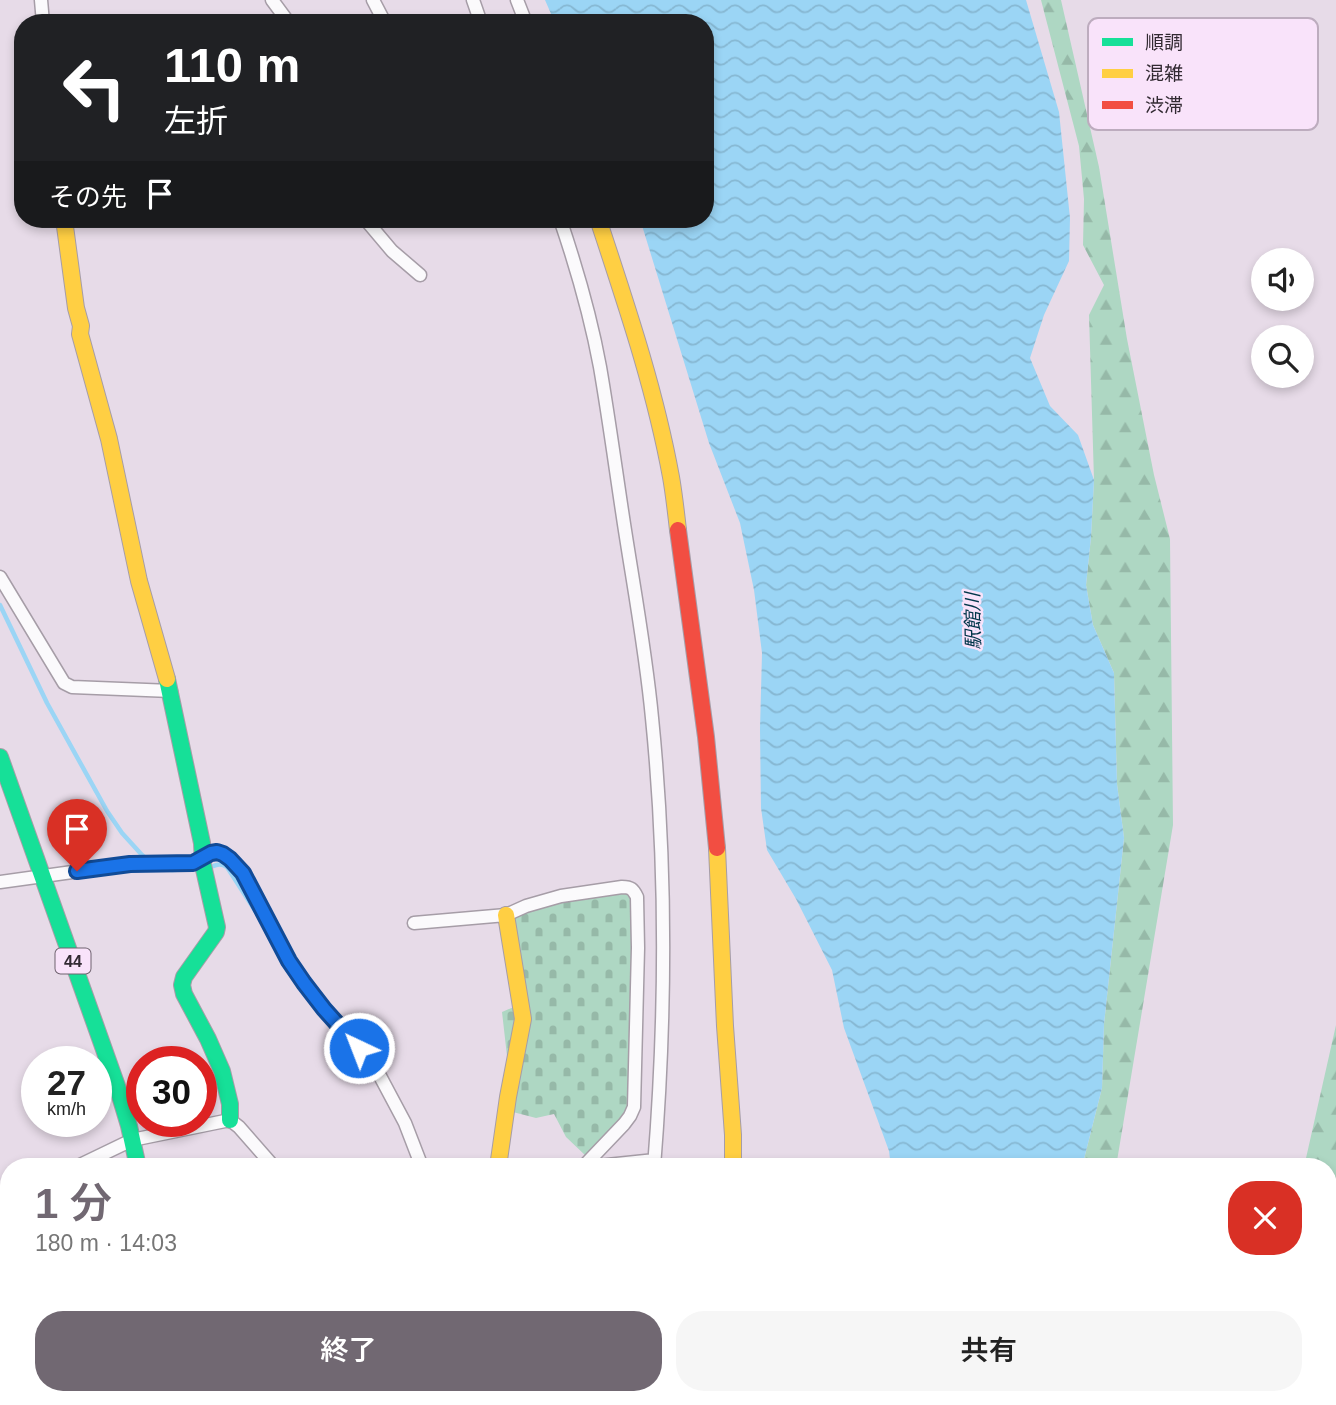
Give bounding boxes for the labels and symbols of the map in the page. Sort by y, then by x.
legend [1088,18,1318,130]
text: 順調 [1145,32,1183,53]
text: 混雑 [1145,63,1183,84]
text: 渋滞 [1145,95,1183,116]
water label: 駅館川 [962,590,984,650]
pin [47,799,107,871]
road number: 44 [56,948,90,973]
position arrow [322,1011,396,1085]
speed limit sign: 30 [126,1046,217,1137]

